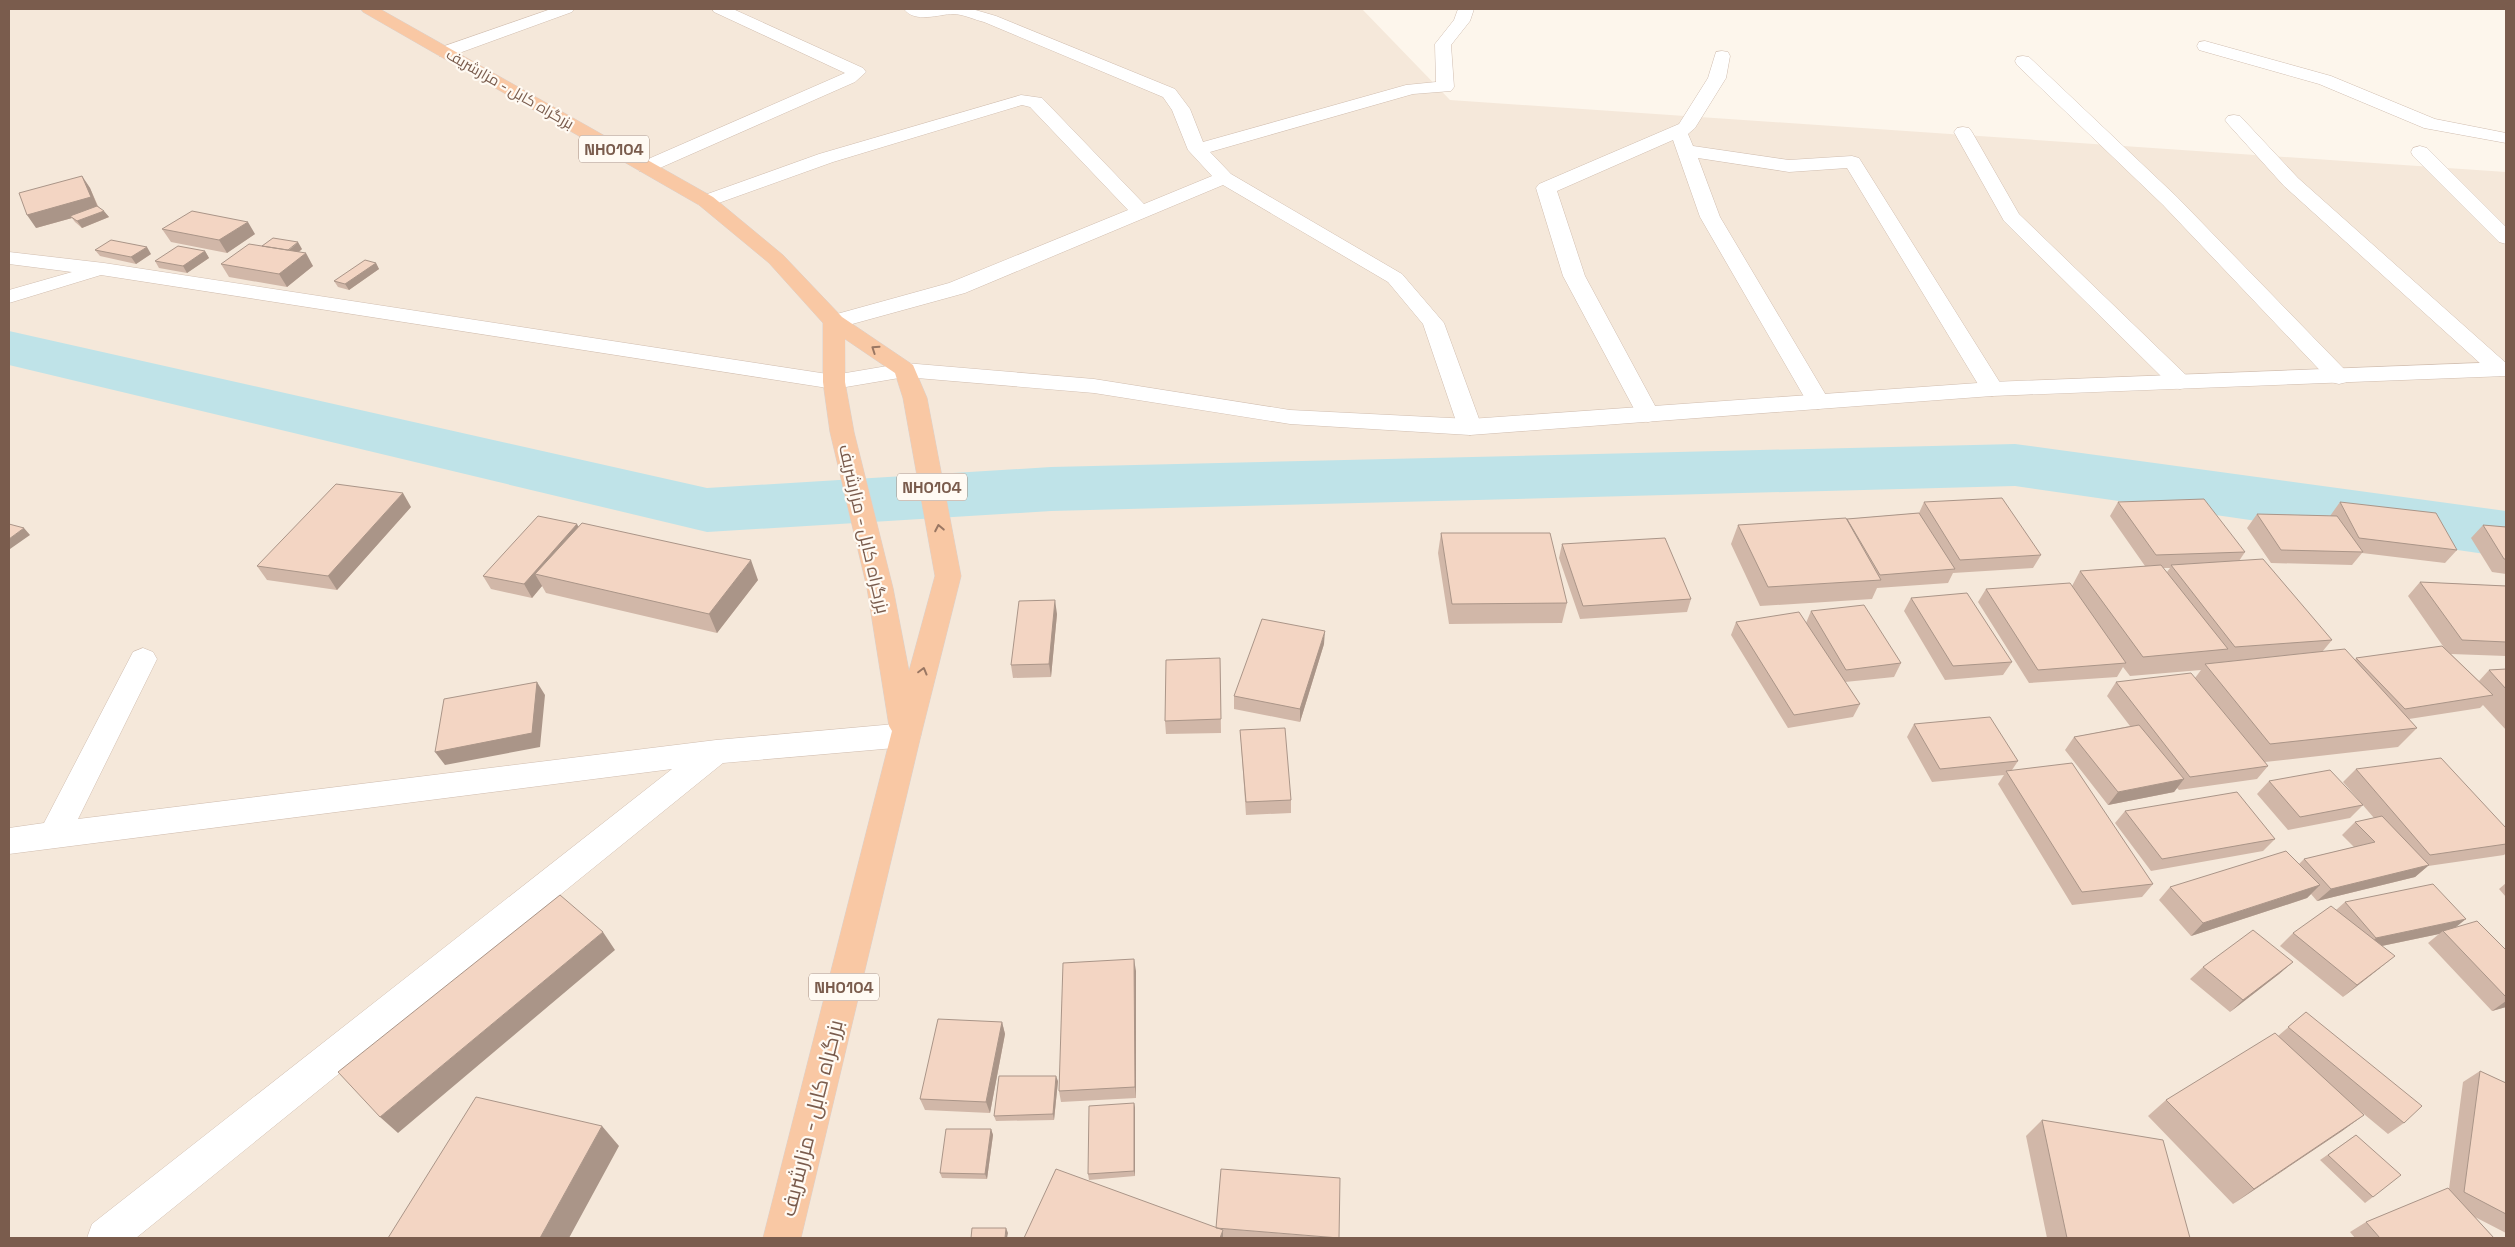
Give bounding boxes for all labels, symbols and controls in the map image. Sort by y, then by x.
street label: بزرگراه کابل - مزارشریف [443,44,577,134]
road number: NH0104 [579,136,649,162]
one-way arrow [871,346,880,355]
street label: بزرگراه کابل - مزارشریف [834,442,895,616]
road number: NH0104 [897,474,967,501]
one-way arrow [935,524,945,533]
one-way arrow [917,666,928,675]
road number: NH0104 [809,974,879,1000]
street label: بزرگراه کابل - مزارشریف [774,1017,849,1219]

